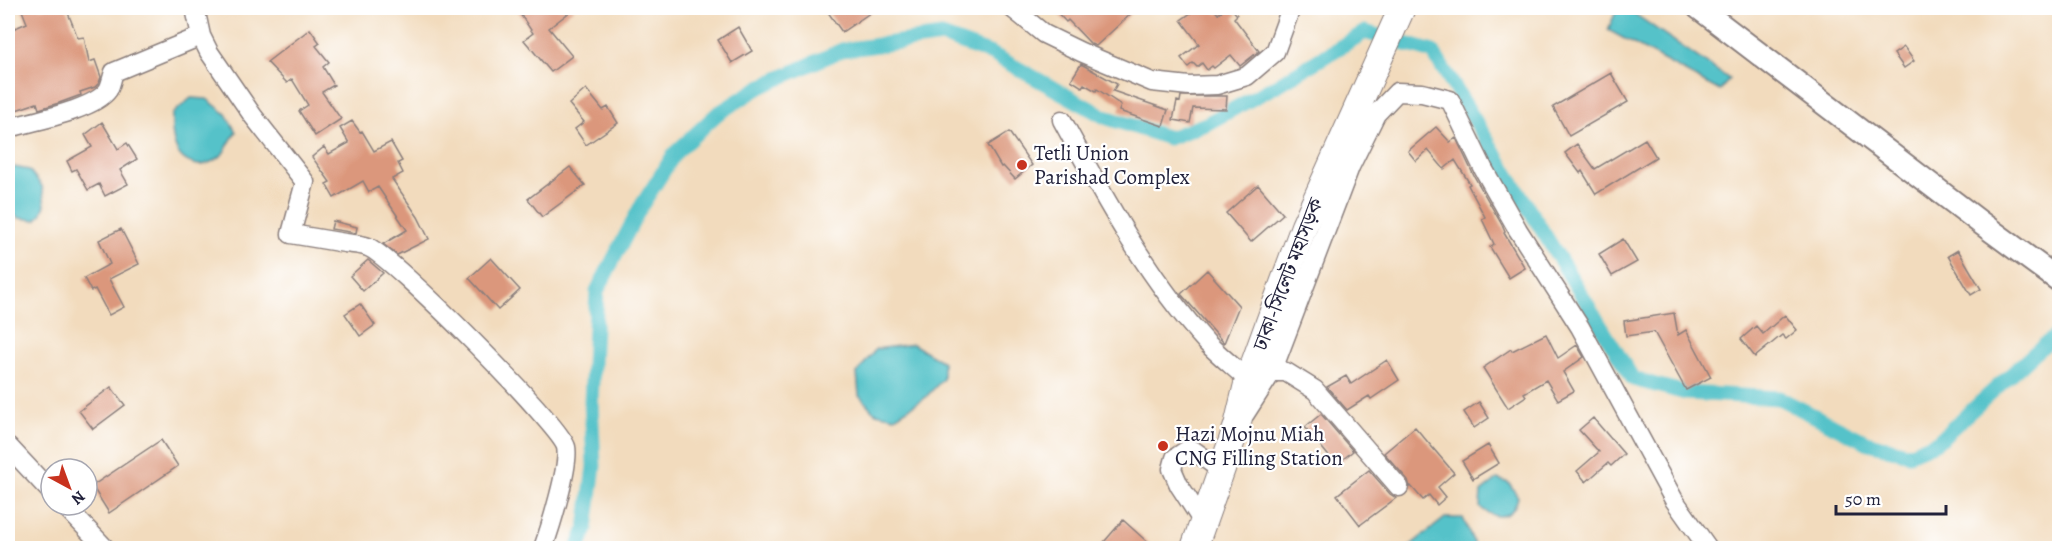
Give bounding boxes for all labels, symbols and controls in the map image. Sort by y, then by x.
place label: Tetli Union Parishad Complex [1034,139,1190,191]
marker: Tetli Union Parishad Complex [1015,158,1029,172]
street label: ঢাকা-সিলেট মহাসড়ক [1246,193,1330,355]
place label: Hazi Mojnu Miah CNG Filling Station [1175,420,1343,472]
marker: Hazi Mojnu Miah CNG Filling Station [1156,439,1170,453]
north arrow [39,457,99,517]
scale bar [1836,478,1946,516]
text: N [66,485,90,510]
text: 50 m [1845,487,1881,511]

